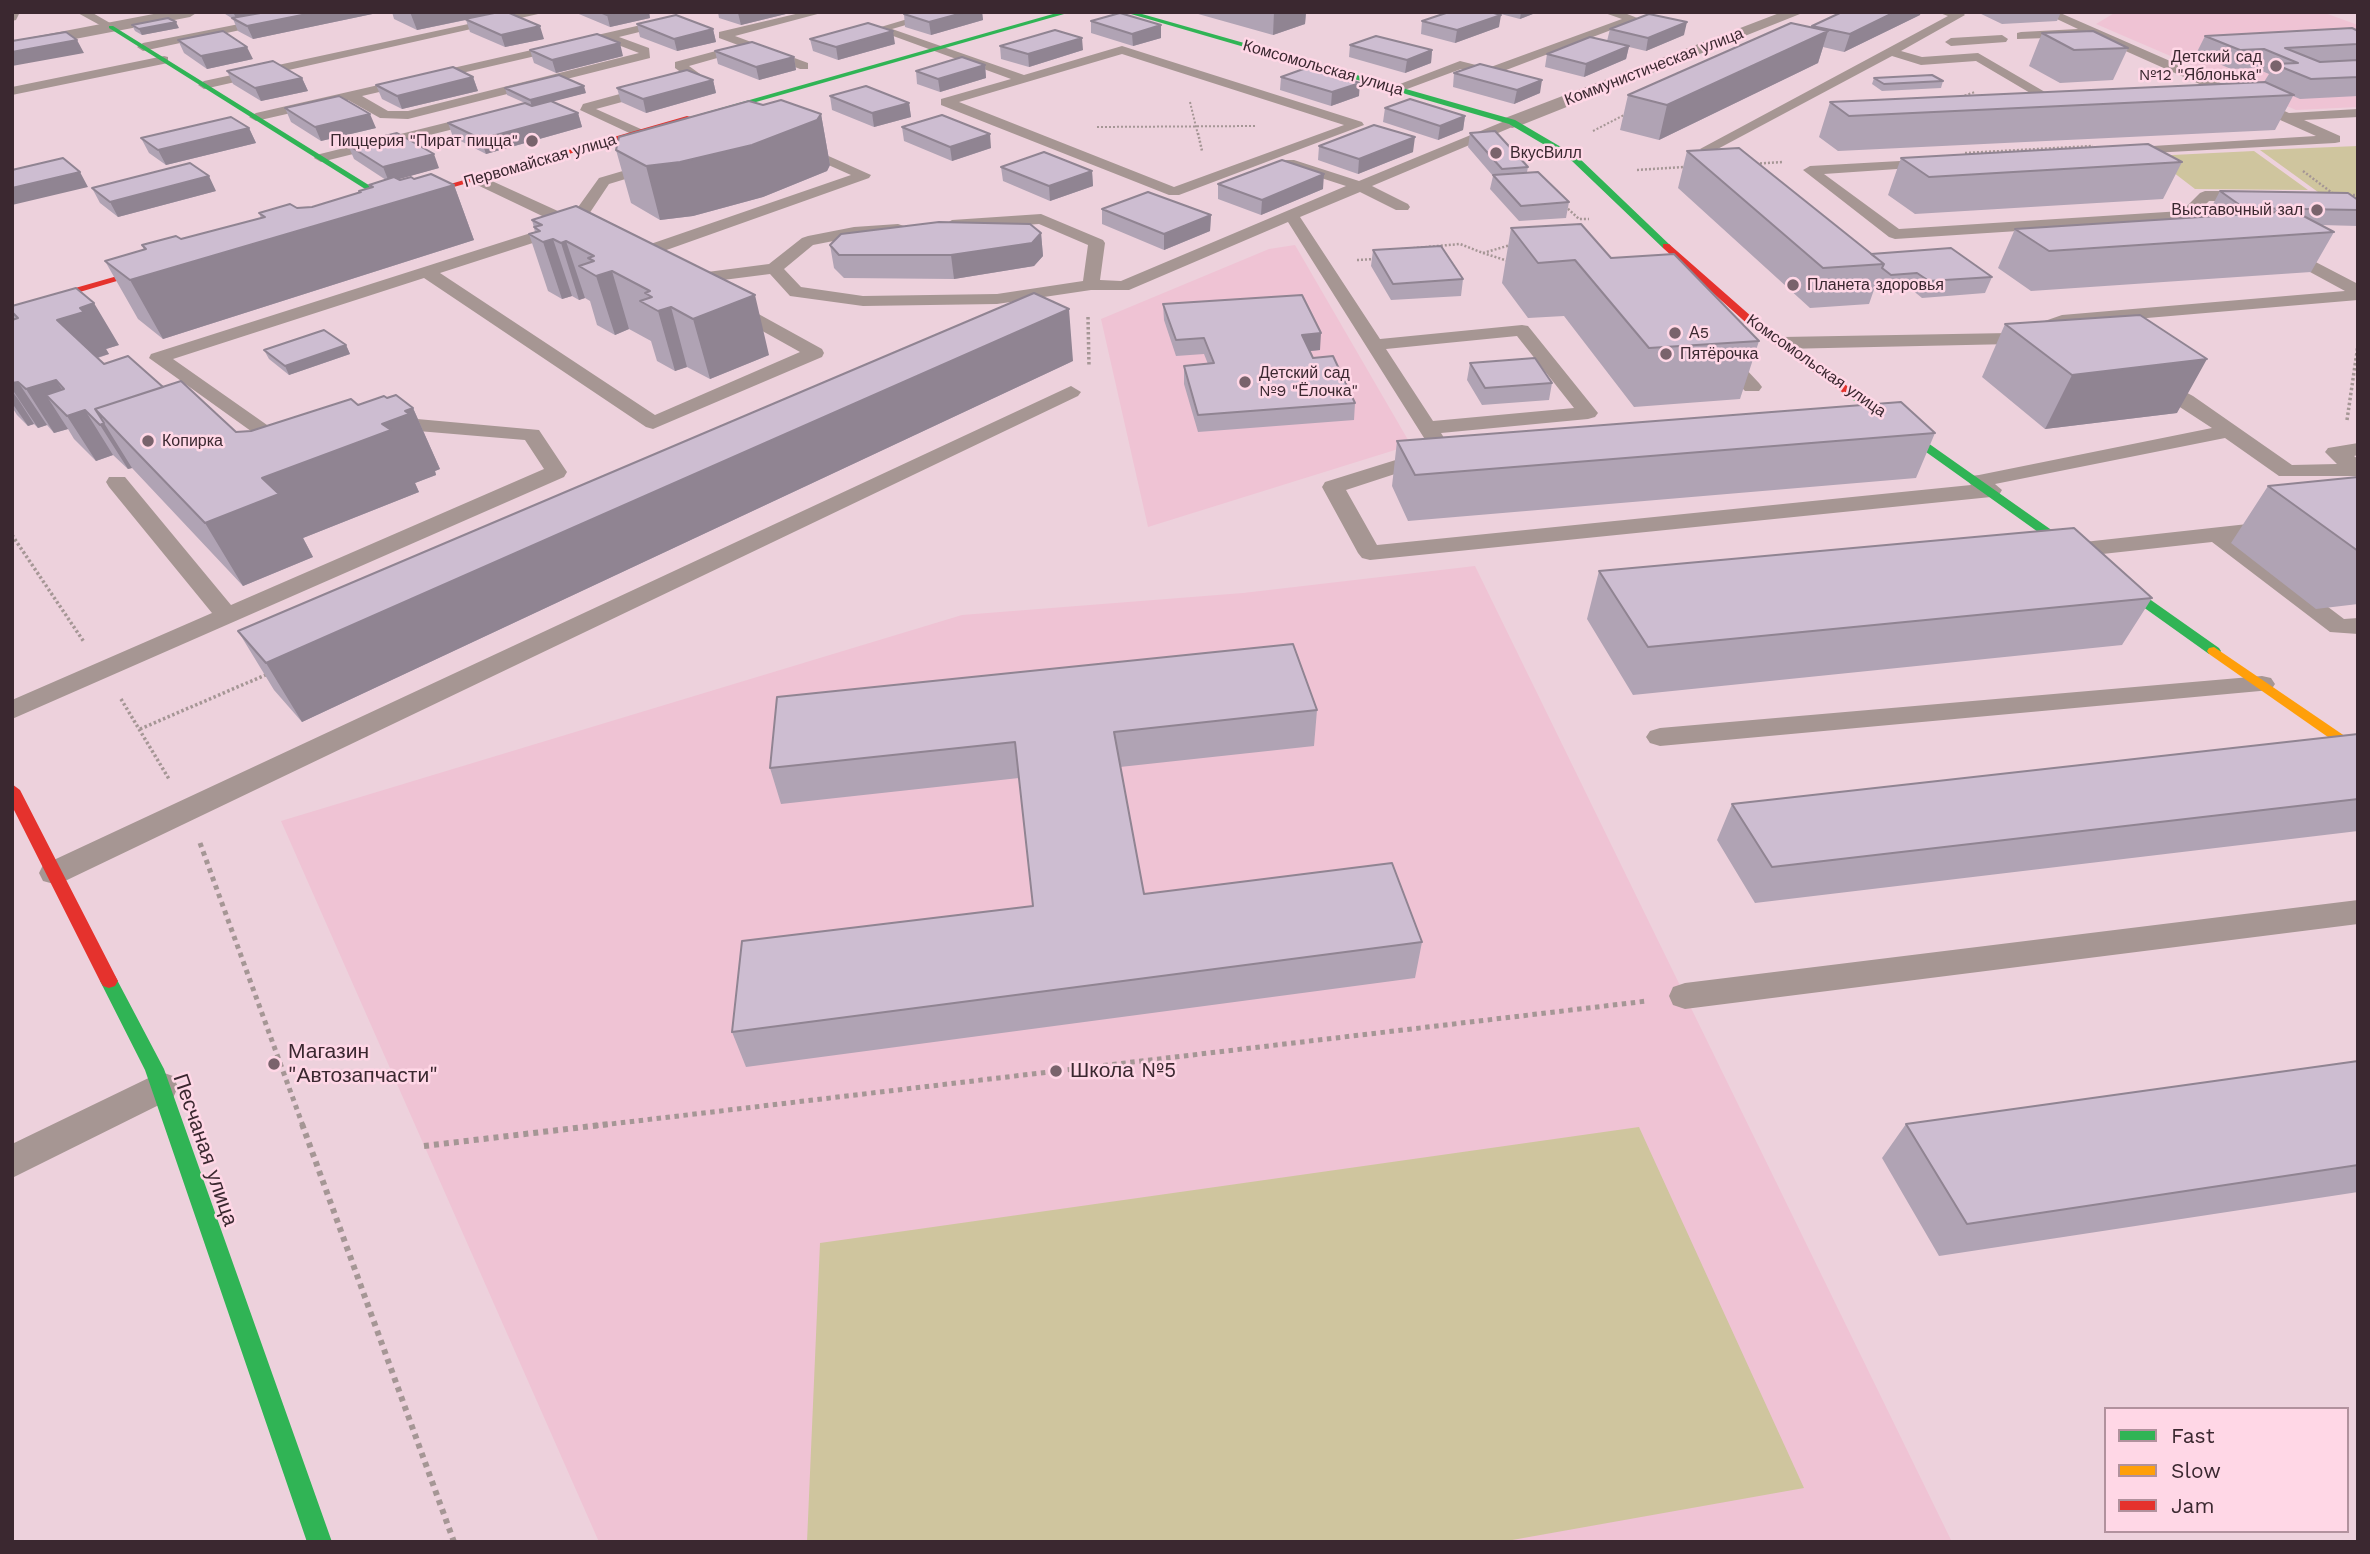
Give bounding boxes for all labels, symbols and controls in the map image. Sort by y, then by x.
street label: Коммунистическая улица [1562,24,1746,110]
street label: Комсомольская улица [1241,36,1405,100]
place label: Детский сад №12 "Яблонька" [2139,47,2262,85]
marker: Детский сад №12 "Яблонька" [2268,58,2284,74]
street label: Первомайская улица [462,130,618,192]
place label: Пиццерия "Пират пицца" [330,131,518,151]
marker: Пиццерия "Пират пицца" [524,133,540,149]
place label: ВкусВилл [1510,143,1582,163]
marker: ВкусВилл [1488,145,1504,161]
place label: Выставочный зал [2171,200,2303,220]
marker: Выставочный зал [2309,202,2325,218]
place label: Планета здоровья [1807,275,1944,295]
marker: Планета здоровья [1785,277,1801,293]
street label: Комсомольская улица [1743,311,1889,421]
place label: А5 [1689,323,1709,343]
marker: А5 [1667,325,1683,341]
place label: Пятёрочка [1680,344,1758,364]
marker: Пятёрочка [1658,346,1674,362]
place label: Детский сад №9 "Ёлочка" [1259,363,1358,401]
marker: Детский сад №9 "Ёлочка" [1237,374,1253,390]
place label: Копирка [162,431,223,451]
marker: Копирка [140,433,156,449]
place label: Магазин "Автозапчасти" [288,1039,438,1089]
marker: Магазин "Автозапчасти" [266,1056,282,1072]
place label: Школа №5 [1070,1058,1176,1084]
marker: Школа №5 [1048,1063,1064,1079]
street label: Песчаная улица [167,1071,243,1229]
legend [2104,1407,2349,1533]
text: Fast [2171,1423,2215,1448]
text: Slow [2171,1458,2221,1483]
text: Jam [2171,1493,2214,1518]

